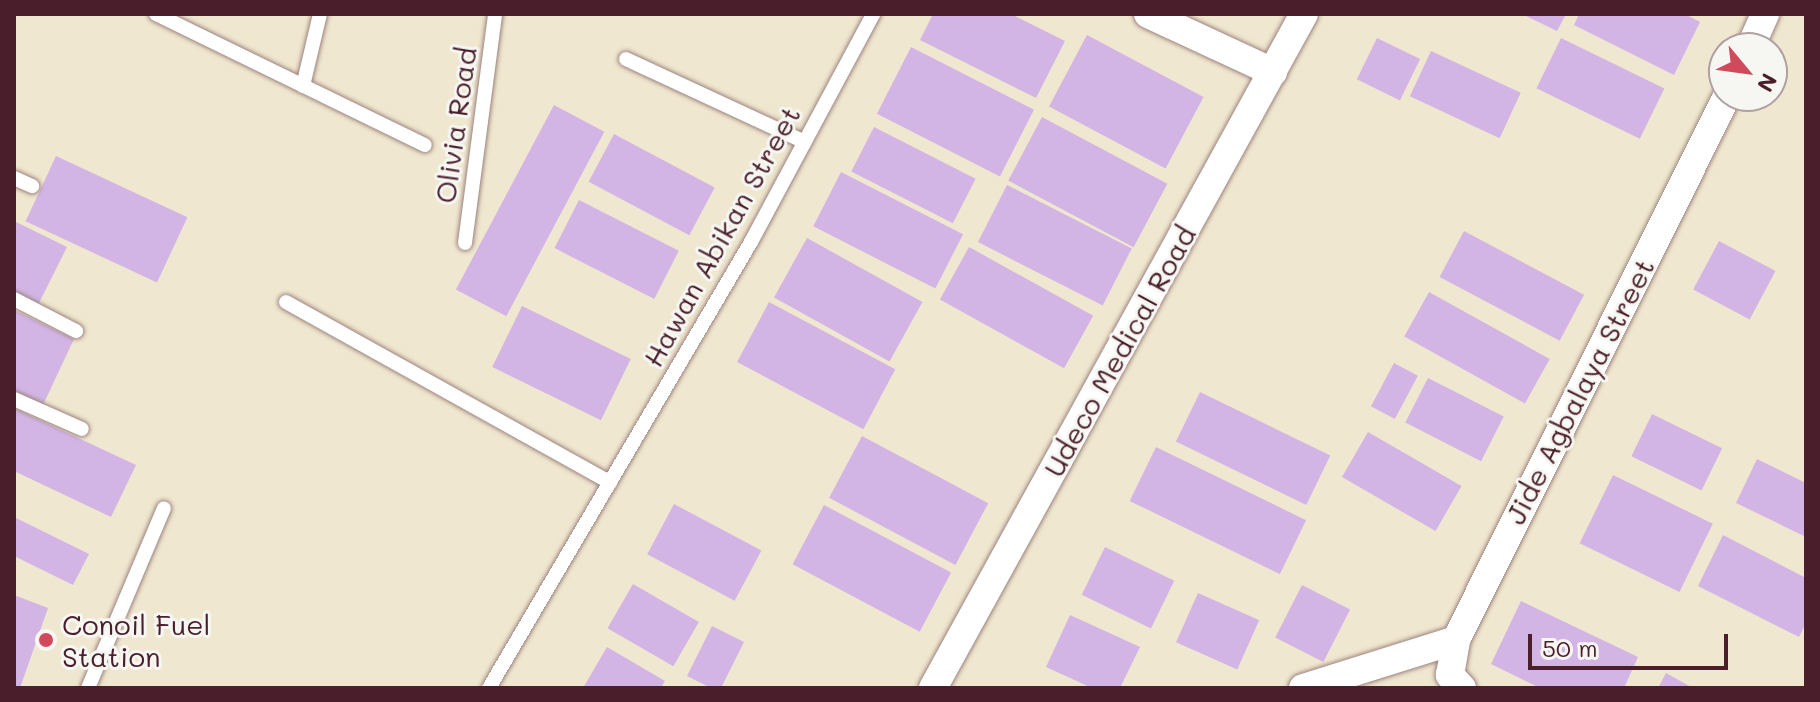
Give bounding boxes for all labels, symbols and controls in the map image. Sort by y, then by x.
north arrow [1708,32,1788,112]
street label: Olivia Road [427,45,483,205]
text: N [1751,69,1784,97]
street label: Hawan Abikan Street [635,100,807,372]
street label: Udeco Medical Road [1036,220,1202,482]
street label: Jide Agbalaya Street [1497,253,1661,529]
place label: Conoil Fuel Station [62,607,211,673]
scale bar [1532,618,1732,668]
marker: Conoil Fuel Station [37,631,55,649]
text: 50 m [1542,632,1598,663]

